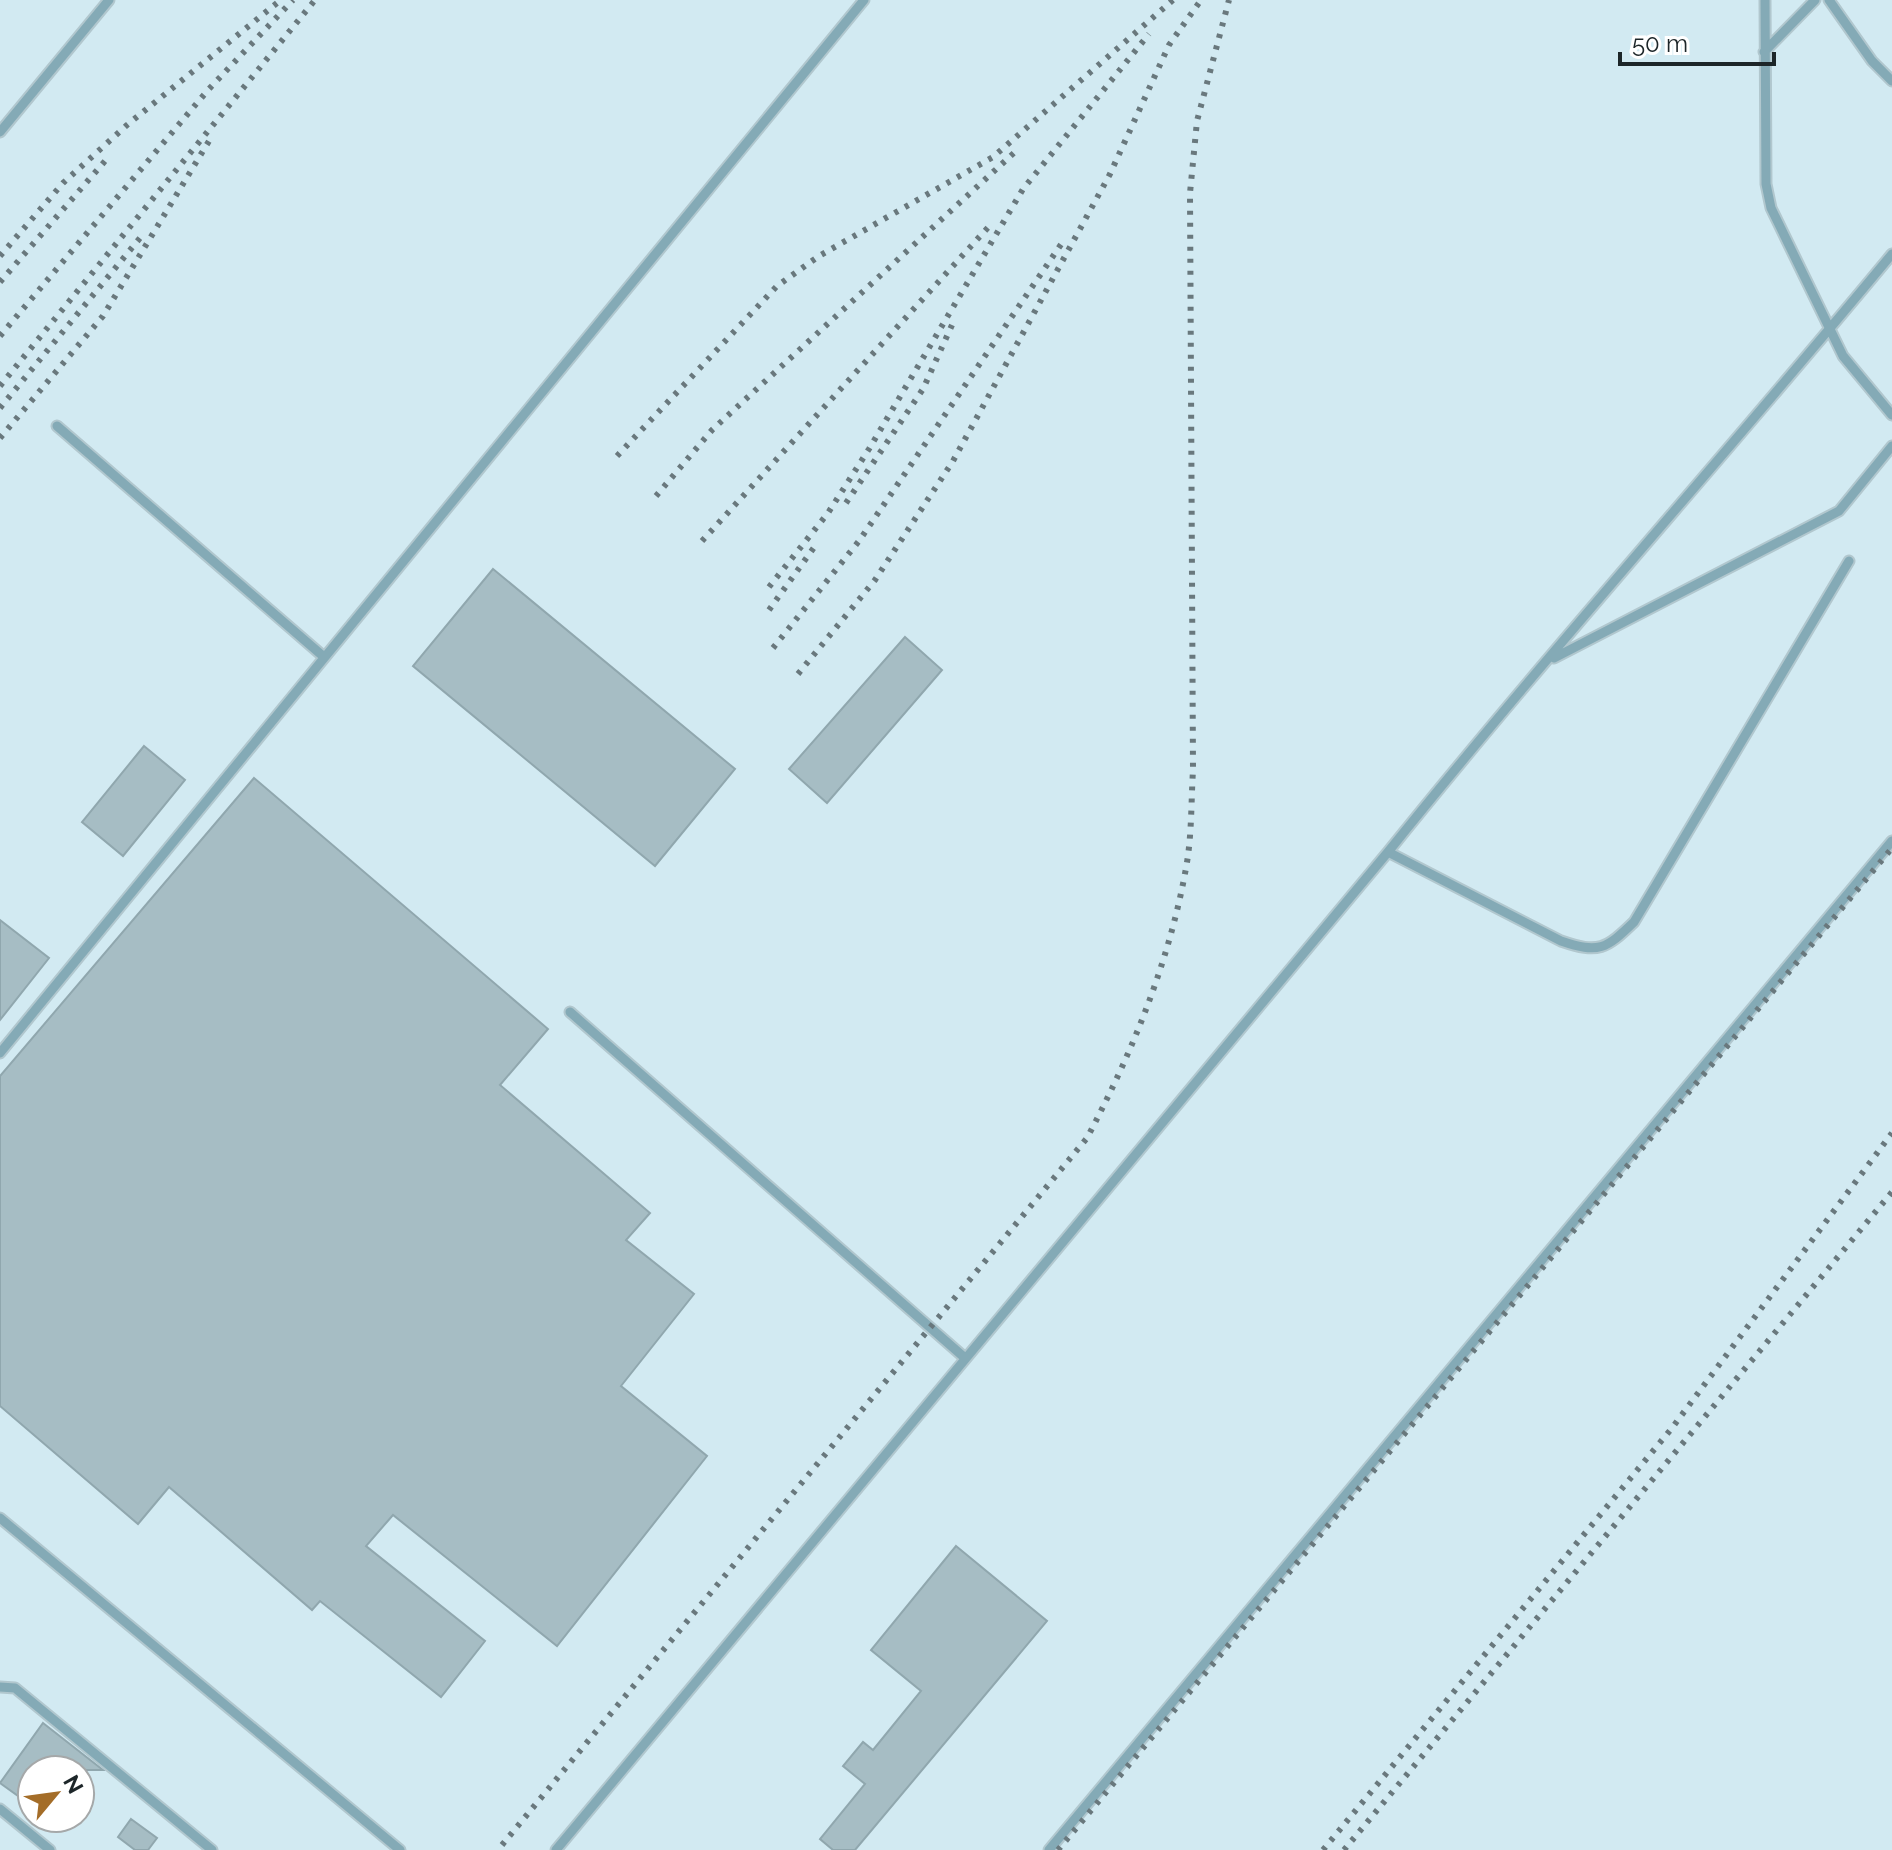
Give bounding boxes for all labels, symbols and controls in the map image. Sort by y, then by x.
scale bar [1620,16,1774,66]
text: 50 m [1632,29,1688,58]
north arrow [16,1754,96,1834]
text: N [58,1771,89,1798]

